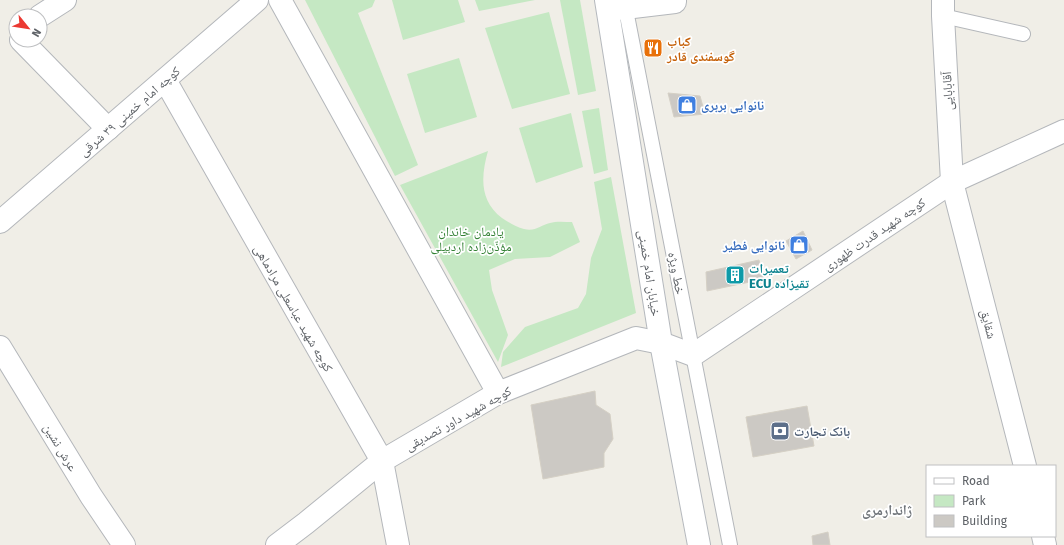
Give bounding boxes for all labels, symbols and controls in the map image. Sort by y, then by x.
north arrow [8,8,48,48]
text: N [29,26,44,39]
place label: کباب گوسفندی قادر [666,34,735,64]
restaurant icon: کباب گوسفندی قادر [642,37,664,59]
street label: کوچه امام خمینی ۳۹ شرقی [76,63,184,160]
street label: آقابابایی [939,70,957,111]
shop icon: نانوایی بربری [676,94,698,116]
place label: نانوایی بربری [701,98,765,114]
street label: کوچه شهید قدرت ظهوری [820,194,929,275]
park label: یادمان خاندان مؤذّن‌زاده اردبیلی [430,224,512,255]
street label: خیابان امام خمینی [634,229,664,318]
shop icon: نانوایی فطیر [788,234,810,256]
place label: نانوایی فطیر [722,238,785,254]
street label: کوچه شهید عباسعلی مرادماهی [250,242,336,376]
street label: خط ویژه [664,251,688,296]
place label: تعمیرات ECU تقیزاده [749,261,810,291]
building icon: تعمیرات ECU تقیزاده [724,264,746,286]
street label: شقایق [977,308,999,341]
street label: کوچه شهید داور تصدیقی [403,383,515,455]
bank icon: بانک تجارت [769,420,791,442]
street label: عرش نشین [40,421,81,475]
place label: بانک تجارت [794,424,851,439]
legend [926,465,1056,537]
text: Road [962,474,990,488]
text: Park [962,494,986,508]
district label: ژاندارمری [862,502,912,519]
text: Building [962,514,1008,528]

